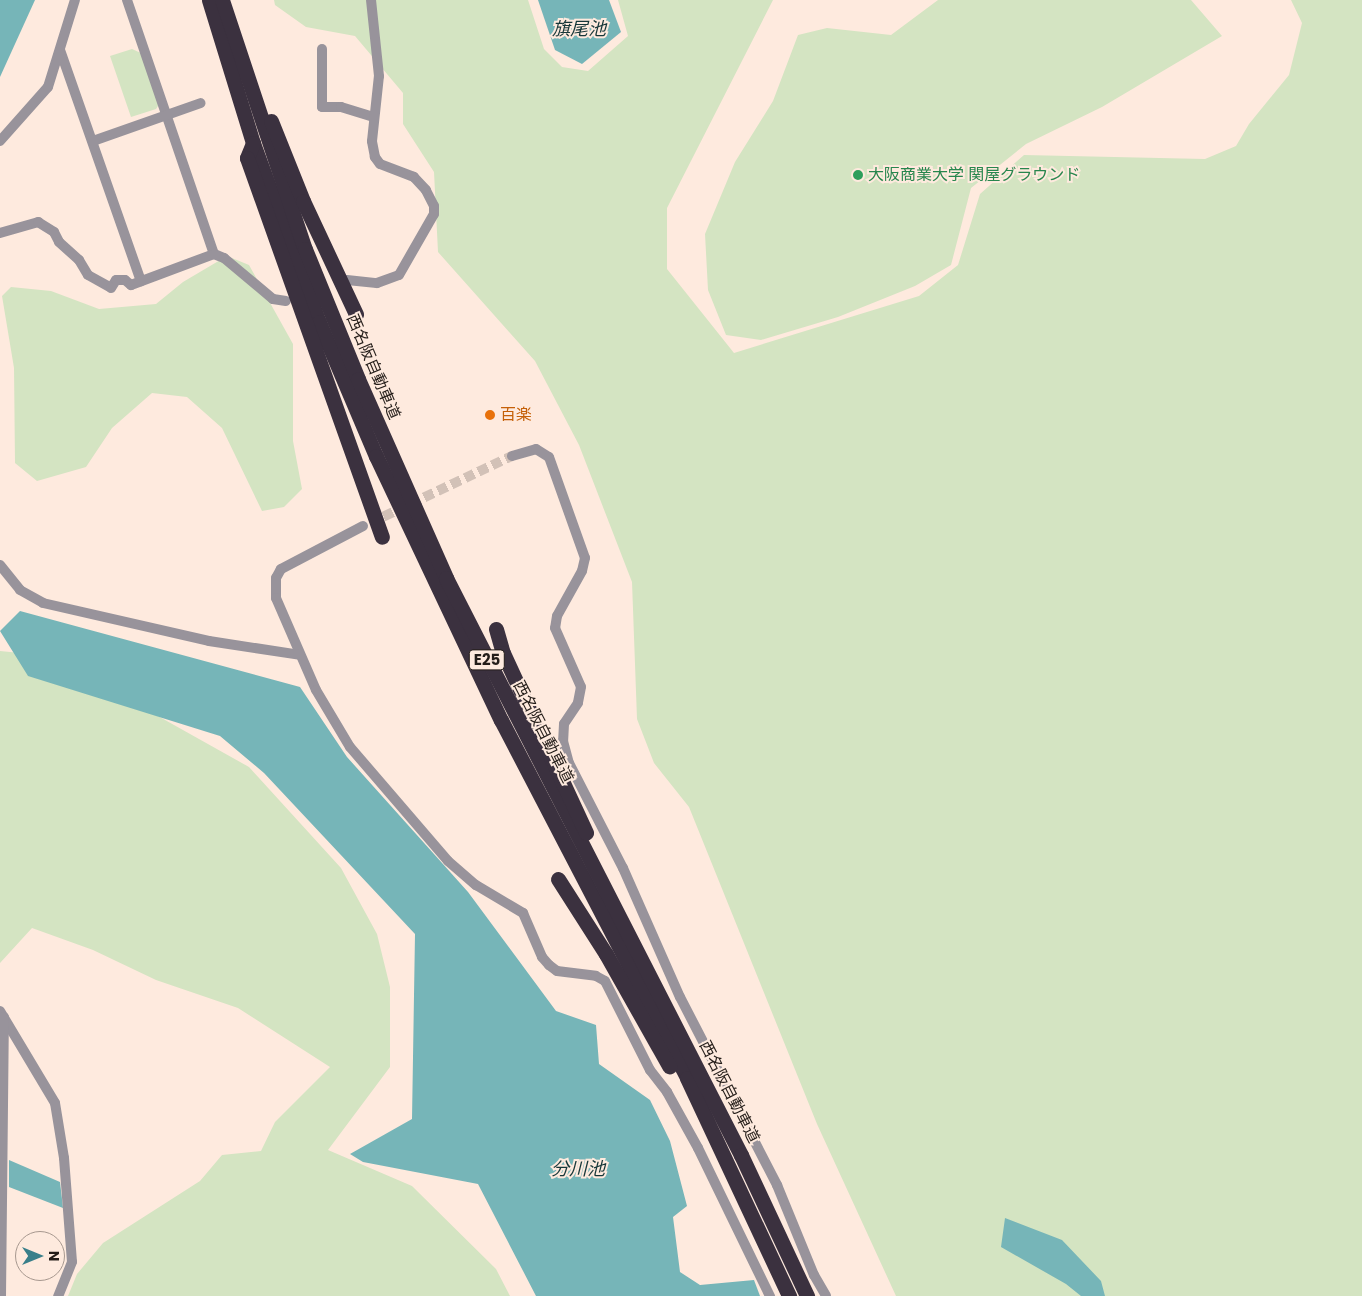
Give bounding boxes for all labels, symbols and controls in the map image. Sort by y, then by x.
water label: 旗尾池 [552,18,606,40]
place label: 大阪商業大学 関屋グラウンド [868,165,1080,185]
marker: 大阪商業大学 関屋グラウンド [852,169,864,181]
street label: 西名阪自動車道 [342,312,404,422]
place label: 百楽 [500,405,532,425]
marker: 百楽 [484,409,496,421]
road number: E25 [468,648,506,672]
street label: 西名阪自動車道 [509,678,577,786]
street label: 西名阪自動車道 [695,1038,763,1146]
water label: 分川池 [551,1158,605,1180]
north arrow [15,1231,65,1281]
text: N [44,1251,64,1261]

